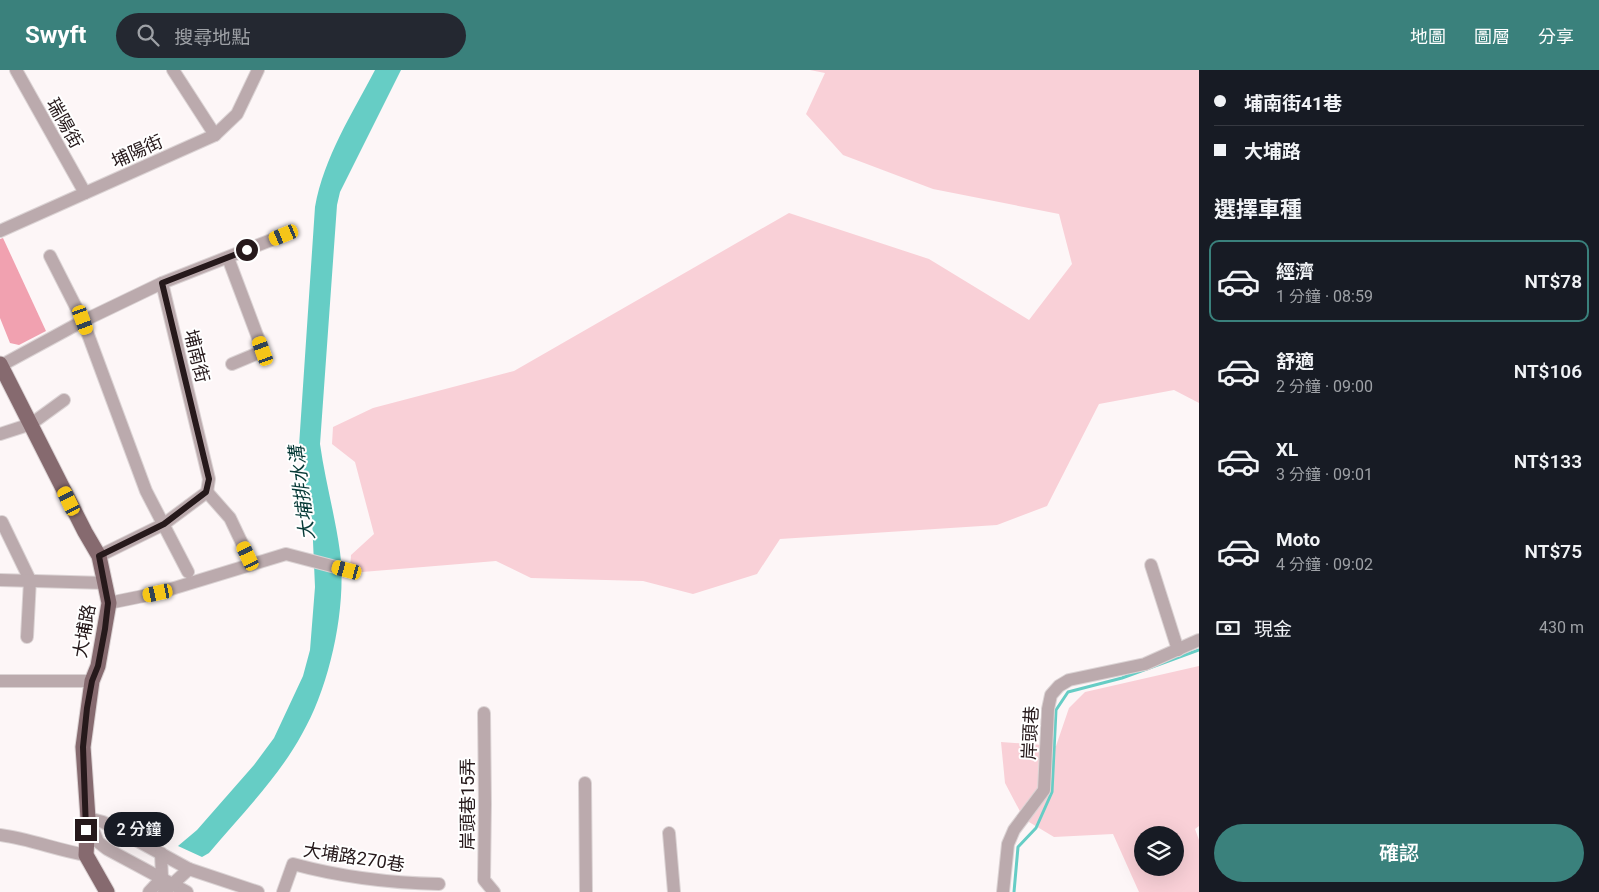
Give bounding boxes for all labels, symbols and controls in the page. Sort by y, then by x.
search box [116,13,466,58]
text: Swyft [25,21,86,49]
icon: search [134,21,162,49]
text: 搜尋地點 [174,26,250,49]
text: 地圖 [1410,26,1446,47]
text: 圖層 [1474,26,1510,47]
text: 分享 [1538,26,1574,47]
text: 埔南街41巷 [1244,92,1342,115]
street label: 瑞陽街 [43,94,87,152]
street label: 埔陽街 [108,130,166,172]
text: 大埔路 [1244,140,1301,163]
text: 選擇車種 [1214,197,1302,222]
car [267,222,300,248]
route start [236,239,258,261]
icon: car [1216,259,1261,304]
text: 經濟 [1276,260,1314,283]
text: NT$78 [1525,270,1582,293]
text: 1 分鐘 · 08:59 [1276,287,1373,306]
car [70,303,95,337]
street label: 埔南街 [180,327,214,385]
car [250,334,275,368]
icon: car [1216,349,1261,394]
text: 舒適 [1276,350,1314,373]
text: NT$106 [1514,360,1582,383]
text: 2 分鐘 · 09:00 [1276,377,1373,396]
text: XL [1276,438,1298,461]
icon: car [1216,439,1261,484]
water label: 大埔排水溝 [284,441,319,542]
text: NT$133 [1514,450,1582,473]
text: 3 分鐘 · 09:01 [1276,465,1373,484]
car [55,484,82,518]
text: Moto [1276,528,1320,551]
icon: car [1216,529,1261,574]
car [234,539,261,573]
text: NT$75 [1525,540,1582,563]
text: 4 分鐘 · 09:02 [1276,555,1373,574]
car [330,559,363,581]
car [141,583,174,603]
street label: 大埔路 [69,603,99,659]
icon: cash [1214,614,1242,642]
text: 現金 [1254,618,1292,641]
text: 430 m [1539,618,1584,637]
street label: 岸頭巷 [1018,705,1042,761]
street label: 岸頭巷15弄 [457,758,478,850]
callout: 2 分鐘 [104,812,174,848]
route end [75,819,97,841]
text: 2 分鐘 [116,820,162,839]
button: 確認 [1214,824,1584,882]
map controls [1134,826,1184,876]
button: layers [1134,826,1184,876]
street label: 大埔路270巷 [302,839,406,875]

